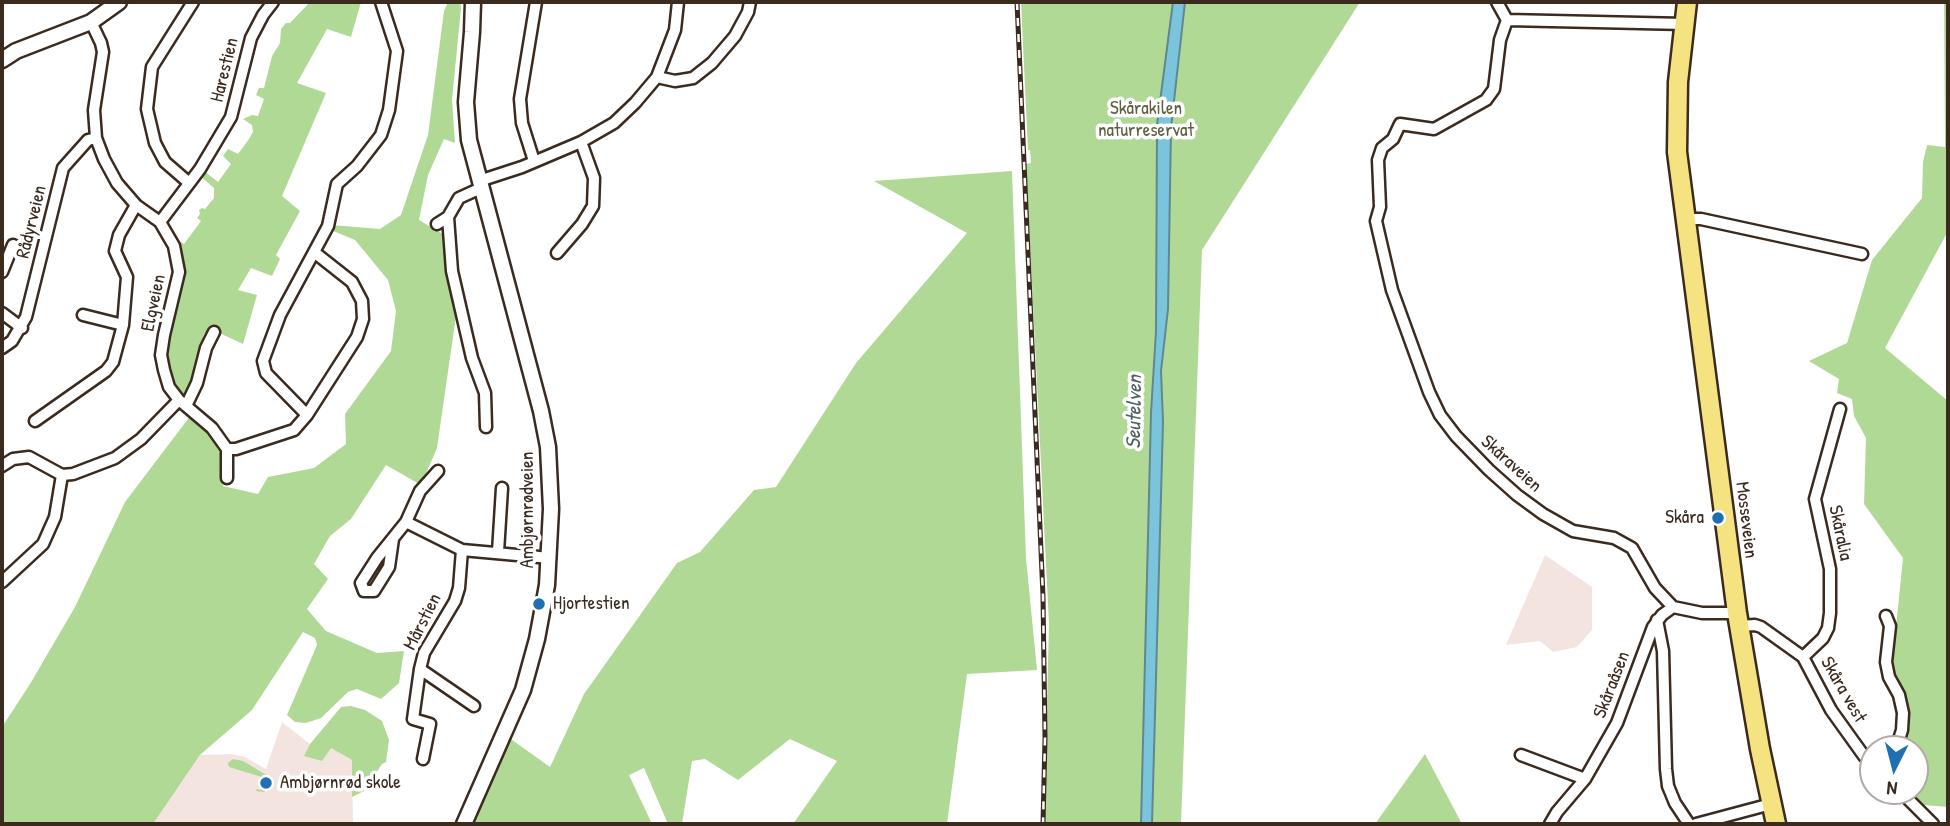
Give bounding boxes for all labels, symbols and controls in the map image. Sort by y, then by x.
street label: Harestien [206,35,244,105]
park label: Skårakilen naturreservat [1098,98,1194,142]
street label: Rådyrveien [12,183,52,261]
street label: Elgveien [137,273,171,333]
water label: Seutelven [1122,375,1148,449]
street label: Skåraveien [1476,431,1546,497]
street label: Ambjørnrødveien [517,452,539,568]
street label: Mosseveien [1730,481,1762,559]
street label: Skåralia [1823,503,1857,563]
place label: Skåra [1665,507,1704,529]
marker: Skåra [1710,510,1726,526]
street label: Mårstien [399,590,447,654]
place label: Hjortestien [553,593,630,615]
marker: Hjortestien [531,596,547,612]
street label: Skåraåsen [1589,648,1635,722]
street label: Skåra vest [1815,653,1871,727]
north arrow [1859,735,1929,805]
place label: Ambjørnrød skole [280,772,401,794]
marker: Ambjørnrød skole [258,775,274,791]
text: N [1886,775,1898,802]

